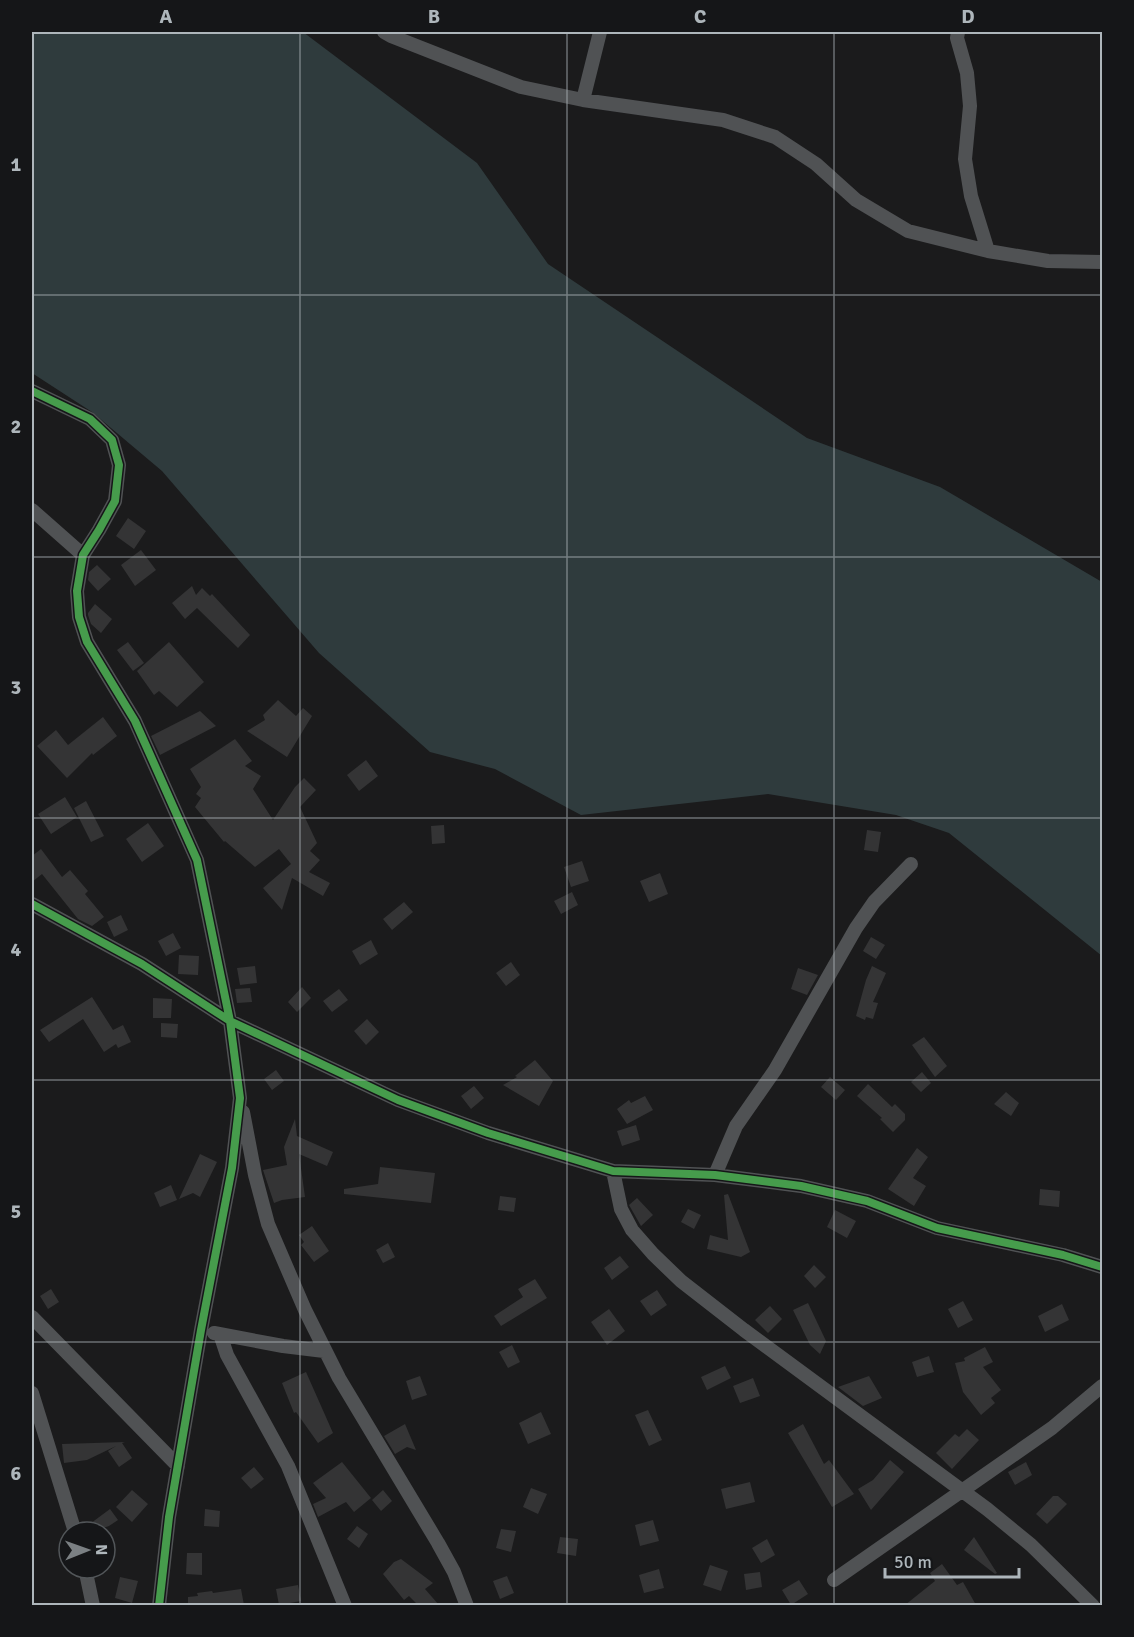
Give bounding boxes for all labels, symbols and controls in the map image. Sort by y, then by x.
text: A [160,4,173,29]
text: B [428,4,440,29]
text: C [694,4,706,29]
text: D [961,4,975,29]
text: 1 [11,152,22,177]
text: 2 [11,414,21,439]
text: 3 [11,675,21,700]
text: 4 [11,937,22,962]
text: 5 [11,1199,21,1224]
text: 6 [11,1461,22,1486]
north arrow [57,1520,117,1580]
scale bar [885,1541,1018,1579]
text: N [91,1544,111,1555]
text: 50 m [894,1551,932,1573]

